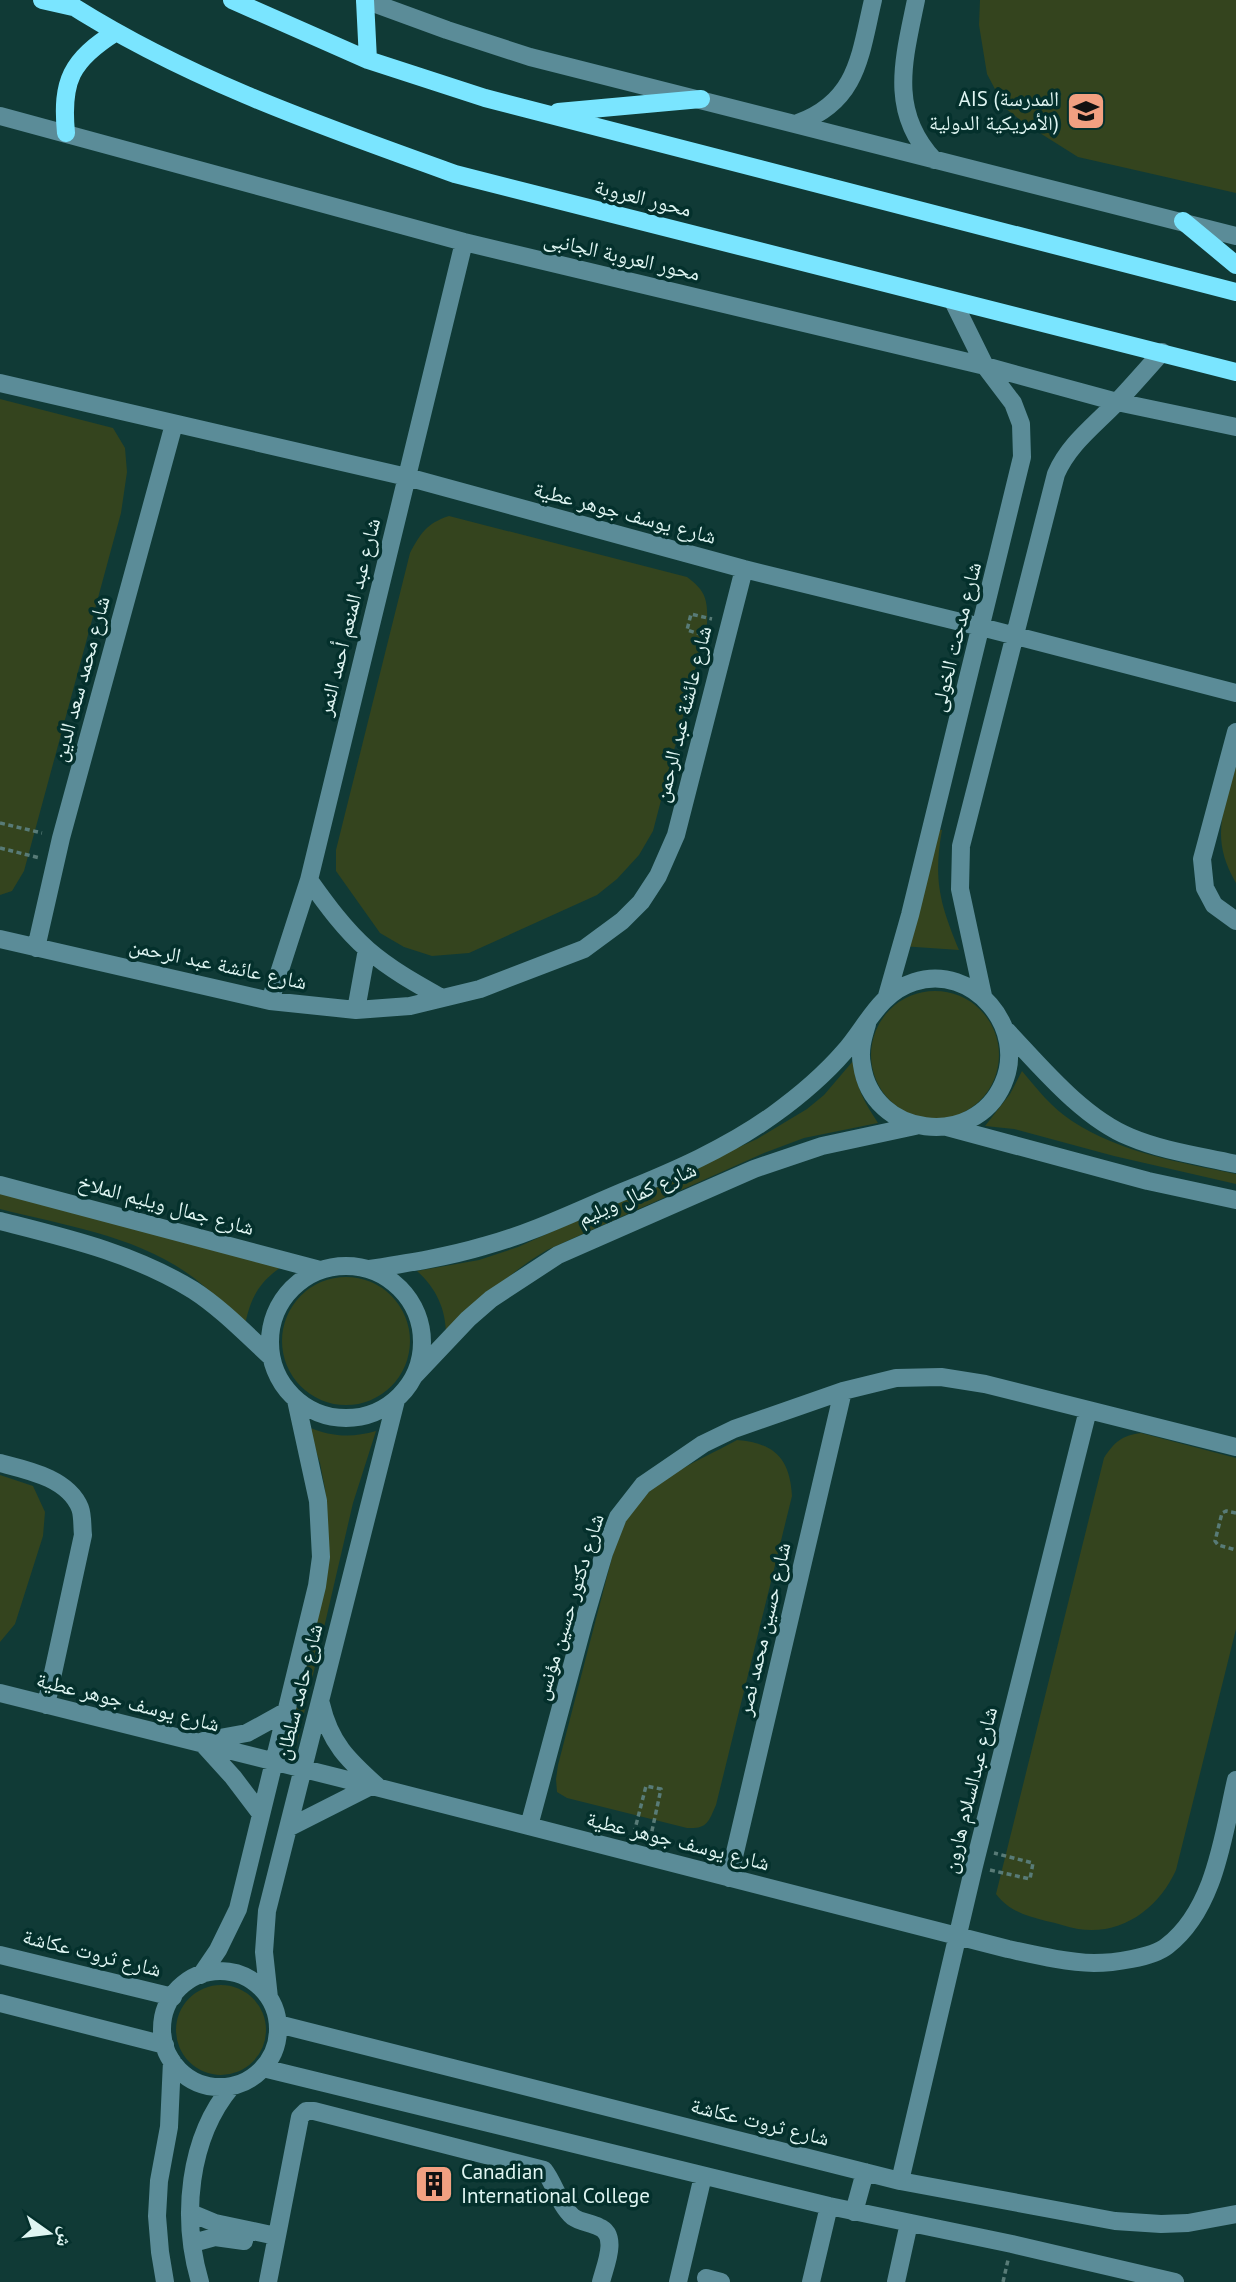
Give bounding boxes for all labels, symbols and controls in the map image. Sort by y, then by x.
place label: AIS (المدرسة الأمريكية الدولية) [929,85,1059,136]
school or university icon: AIS (المدرسة الأمريكية الدولية) [1065,90,1107,132]
street label: محور العروبة [592,172,694,223]
street label: محور العروبة الجانبى [541,224,703,287]
street label: شارع يوسف جوهر عطية [531,475,719,550]
street label: شارع عبد المنعم أحمد النمر [311,515,387,720]
street label: شارع مدحت الخولى [924,559,987,715]
street label: شارع محمد سعد الدين [45,593,116,765]
street label: شارع عائشة عبد الرحمن [648,623,717,805]
street label: شارع عائشة عبد الرحمن [127,932,309,996]
street label: شارع كمال ويليم [573,1155,701,1233]
street label: شارع جمال ويليم الملاخ [75,1168,257,1242]
street label: شارع دكتور حسين مؤنس [527,1510,610,1703]
street label: شارع حسين محمد نصر [730,1540,797,1719]
street label: شارع حامد سلطان [269,1621,328,1763]
street label: شارع يوسف جوهر عطية [34,1666,223,1737]
street label: شارع عبدالسلام هارون [936,1704,1004,1876]
street label: شارع يوسف جوهر عطية [584,1805,773,1876]
street label: شارع ثروت عكاشة [20,1922,164,1983]
street label: شارع ثروت عكاشة [688,2091,832,2152]
place label: Canadian International College [461,2158,650,2209]
building icon: Canadian International College [413,2163,455,2205]
north arrow [14,2198,84,2268]
text: ش [51,2224,80,2250]

